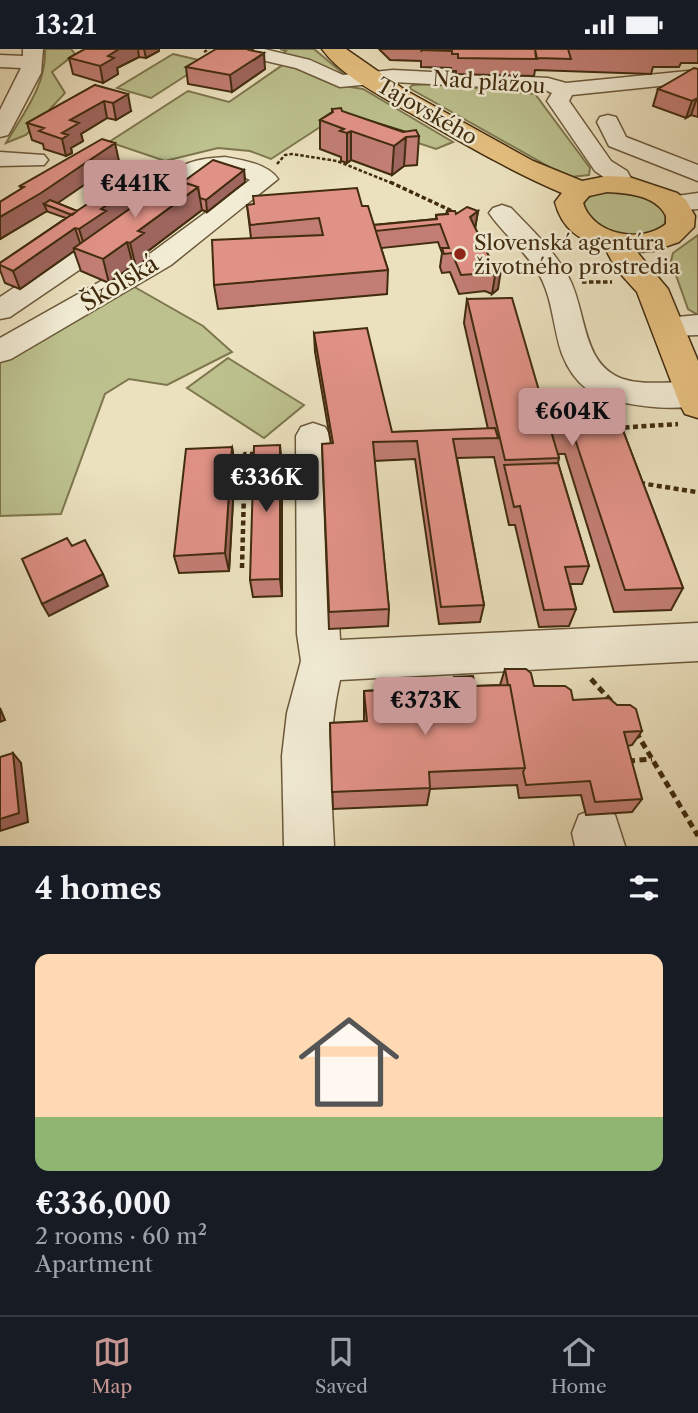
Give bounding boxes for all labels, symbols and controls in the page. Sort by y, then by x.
text: 13:21 [35,9,96,41]
street label: Nad plážou [432,66,546,98]
street label: Tajovského [372,72,482,150]
pin: €441K [86,160,184,220]
text: €441K [100,169,170,197]
place label: Slovenská agentúra životného prostredia [474,230,681,279]
marker: Slovenská agentúra životného prostredia [452,246,468,262]
street label: Školská [74,247,163,317]
pin: €604K [523,389,621,448]
text: €604K [534,397,610,425]
pin: €336K [217,455,315,514]
text: €336K [230,463,302,491]
pin: €373K [376,677,474,737]
text: €373K [390,686,460,714]
icon: filters [625,869,663,907]
text: 4 homes [35,870,162,907]
icon: home [286,999,412,1125]
text: €336,000 [35,1185,171,1222]
text: 2 rooms · 60 m² [35,1222,207,1250]
text: Apartment [35,1250,153,1278]
tab: Map [91,1333,132,1398]
tab: Saved [315,1333,368,1398]
tab: Home [551,1333,607,1398]

